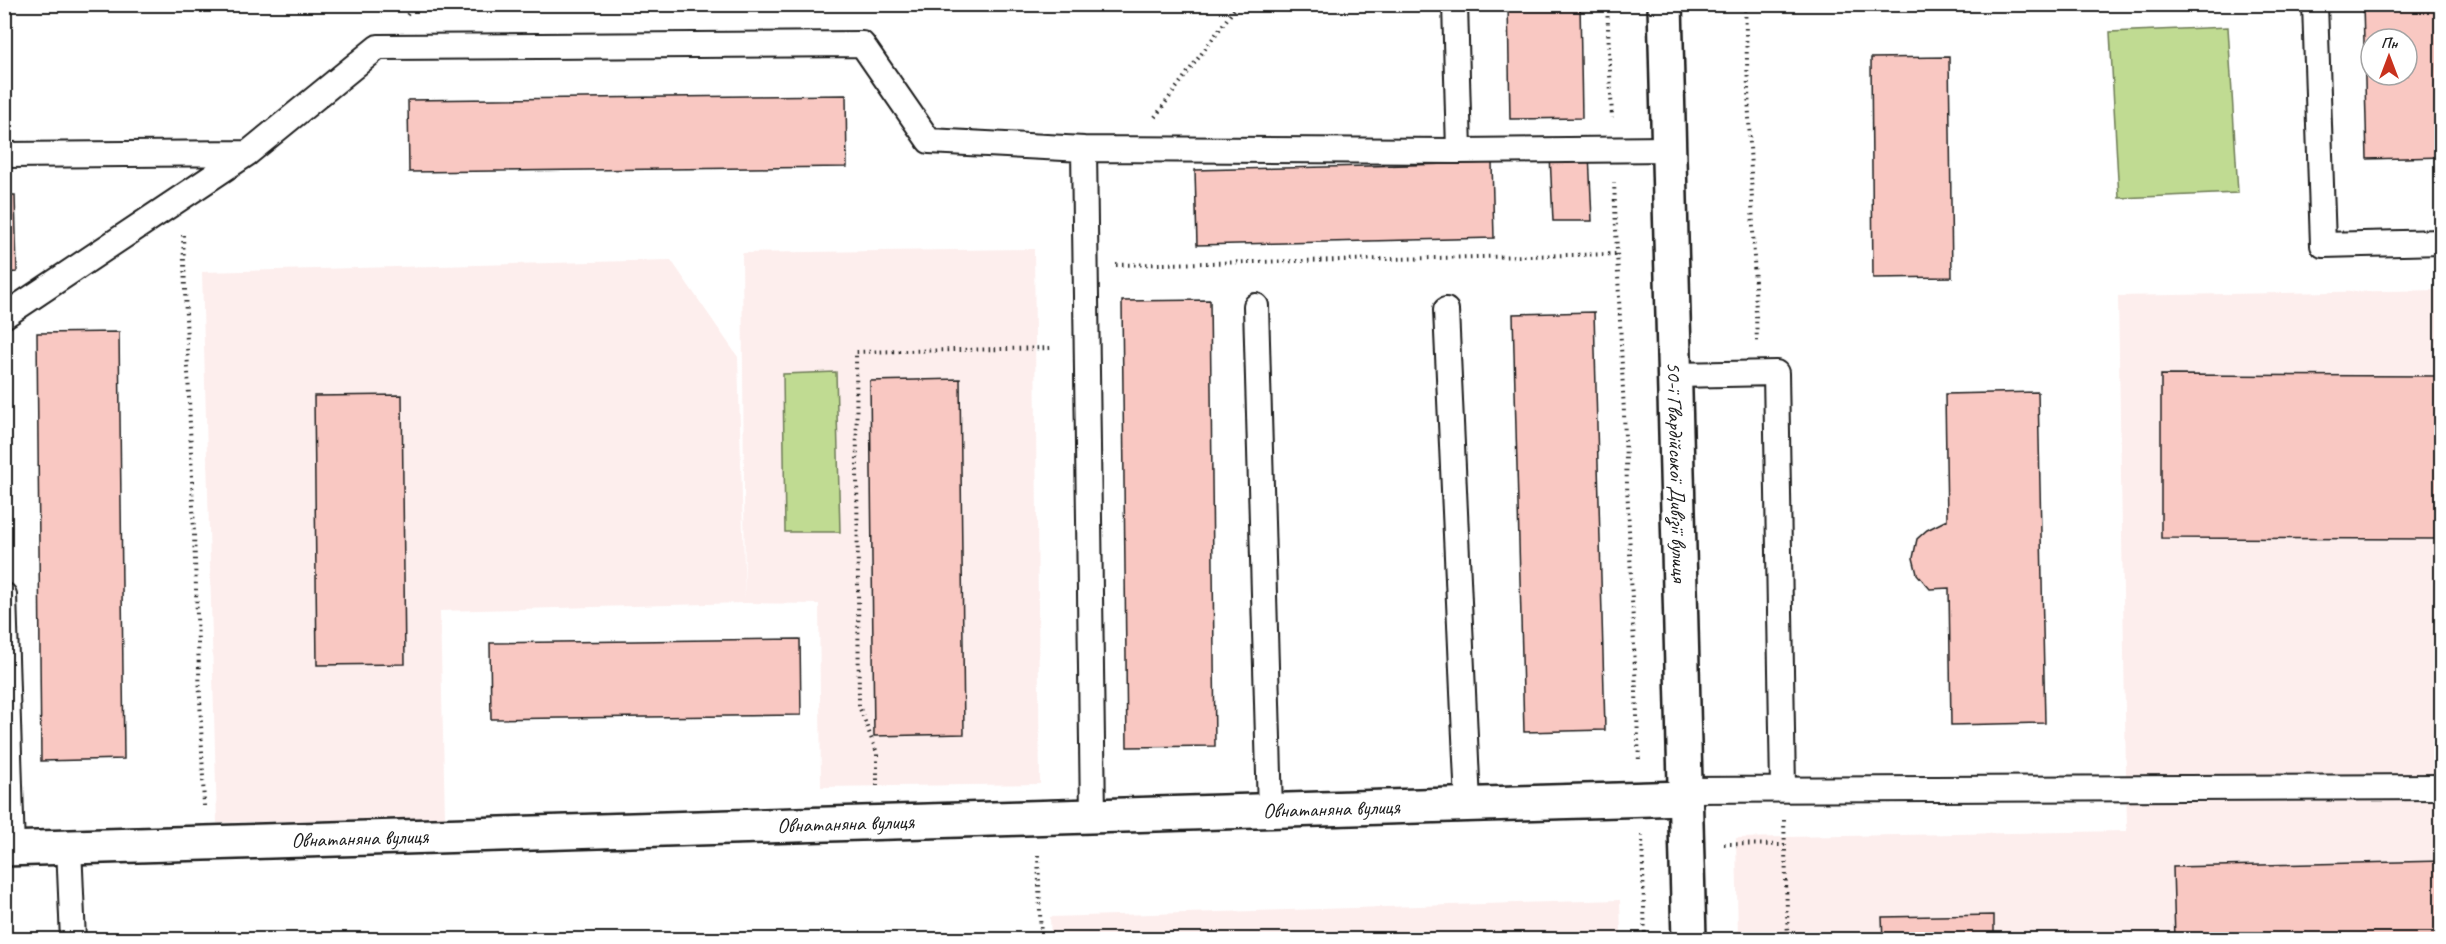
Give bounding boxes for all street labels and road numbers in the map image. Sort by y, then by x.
street label: 50-ї Гвардійської Дивізії вулиця [1661,361,1693,584]
street label: Овнатаняна вулиця [1262,794,1402,824]
street label: Овнатаняна вулиця [777,808,916,839]
street label: Овнатаняна вулиця [291,823,430,853]

